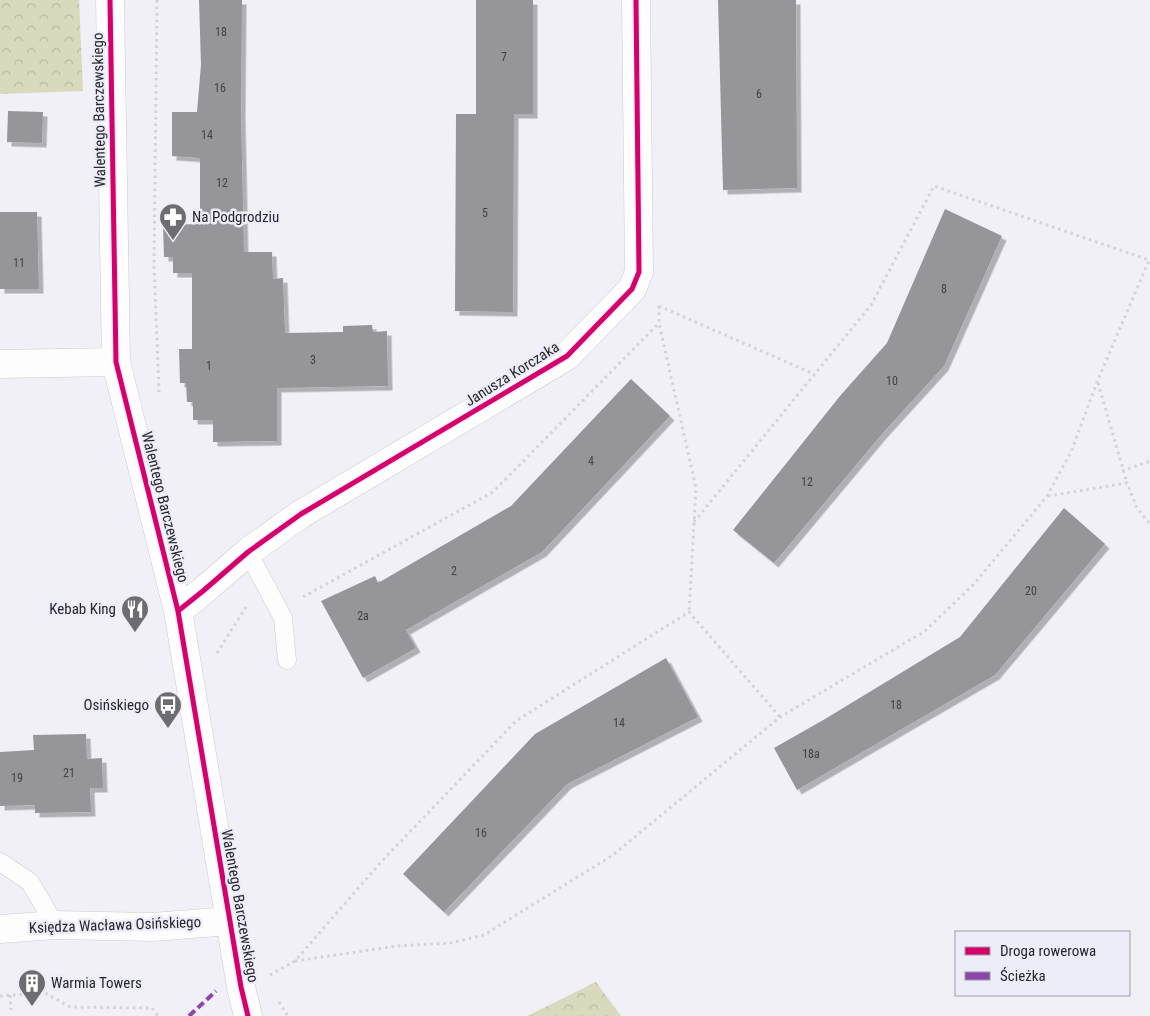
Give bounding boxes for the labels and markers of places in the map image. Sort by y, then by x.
pharmacy icon: Na Podgrodziu [158,202,188,241]
place label: Na Podgrodziu [192,208,279,226]
restaurant icon: Kebab King [120,594,150,633]
place label: Kebab King [49,600,116,618]
bus stop icon: Osińskiego [153,690,183,729]
place label: Osińskiego [83,696,149,714]
building icon: Warmia Towers [17,968,47,1007]
place label: Warmia Towers [51,974,142,992]

